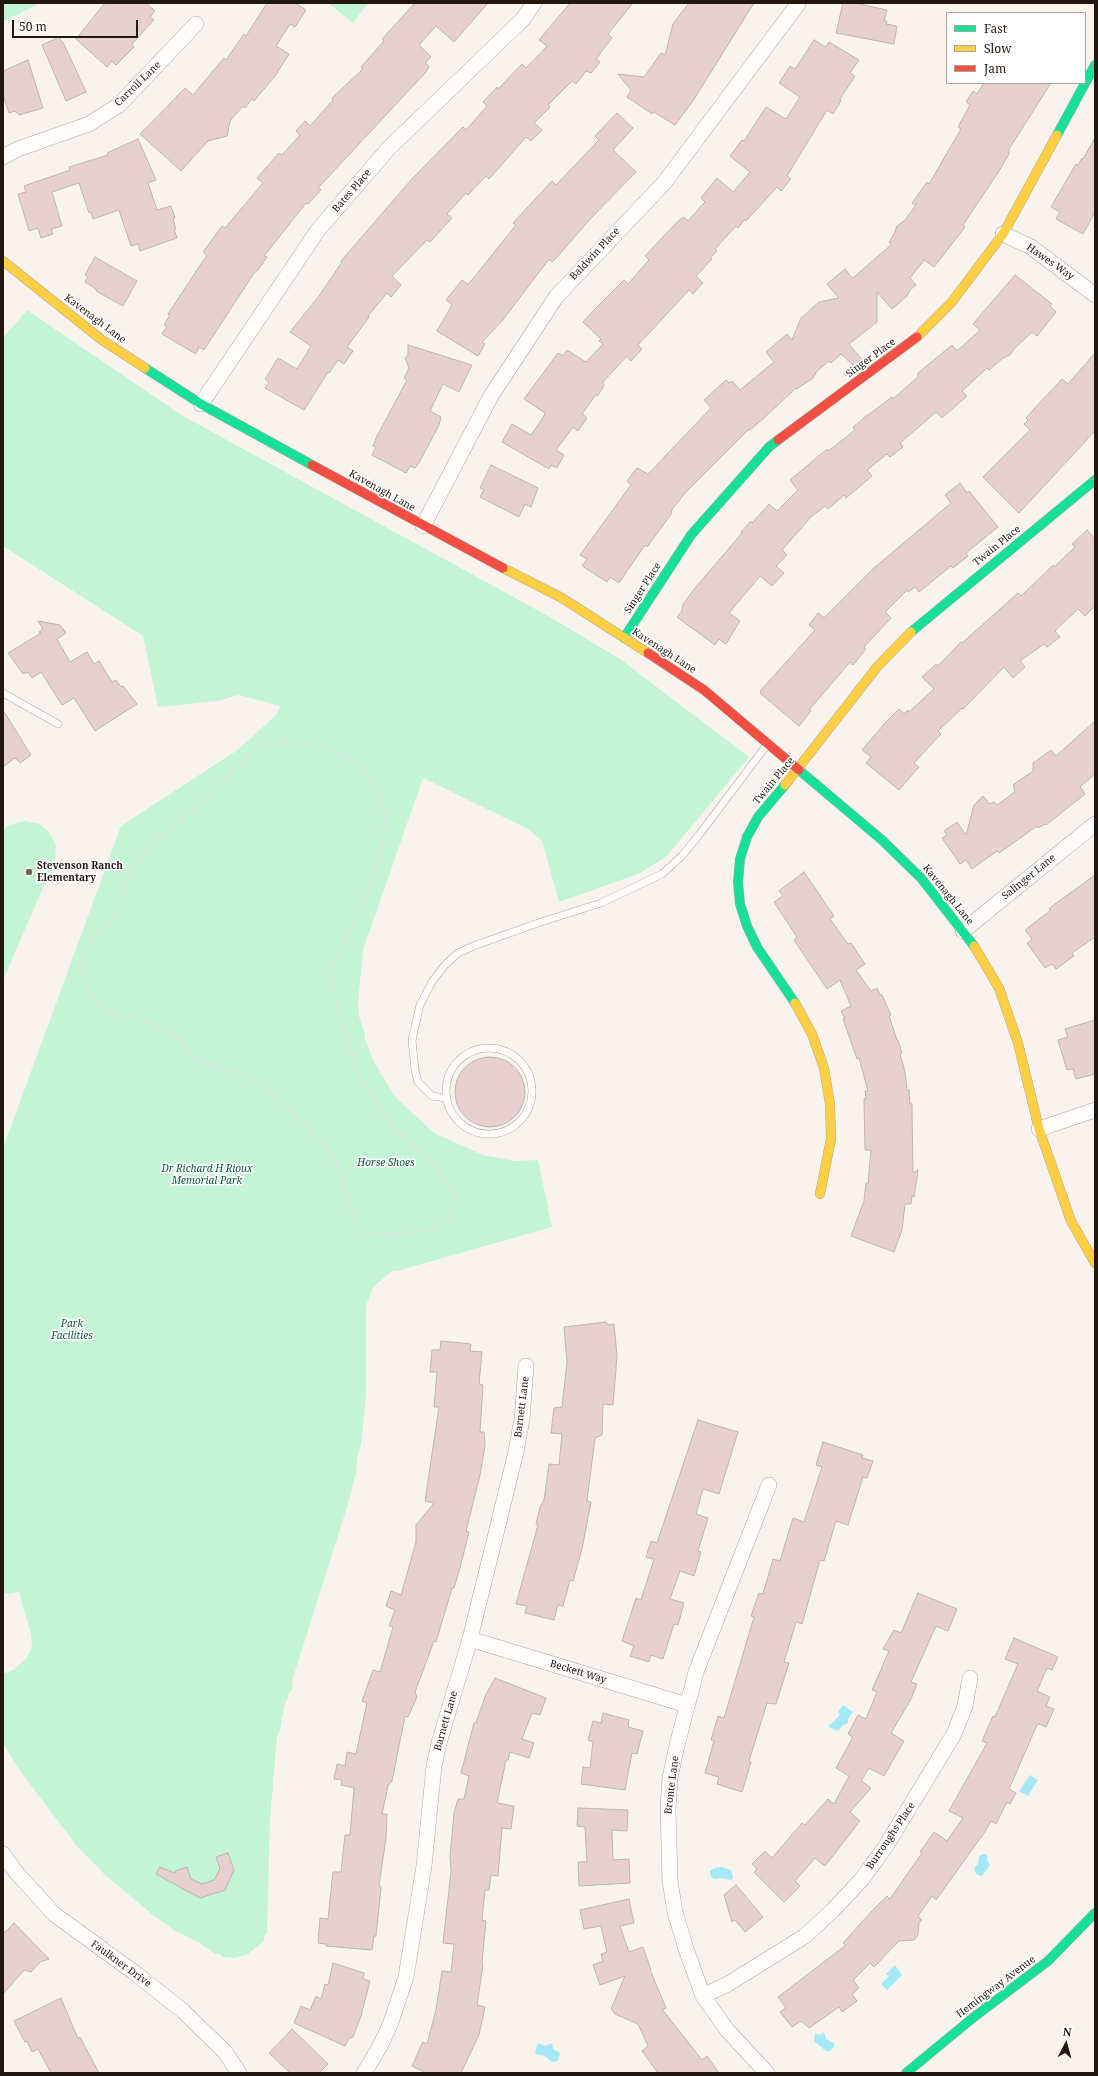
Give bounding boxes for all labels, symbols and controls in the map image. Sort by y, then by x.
scale bar [14,12,140,38]
legend [946,12,1086,84]
text: 50 m [19,18,47,35]
text: Fast [984,20,1007,37]
text: Slow [984,40,1012,57]
street label: Carroll Lane [112,59,164,109]
text: Jam [984,60,1006,77]
street label: Bates Place [330,167,374,215]
street label: Baldwin Place [568,225,622,283]
street label: Hawes Way [1024,241,1076,283]
street label: Kavenagh Lane [62,292,128,346]
street label: Singer Place [844,336,898,380]
street label: Kavenagh Lane [347,468,417,514]
street label: Twain Place [971,523,1023,569]
street label: Singer Place [622,560,664,616]
street label: Kavenagh Lane [630,626,698,676]
street label: Twain Place [751,755,797,807]
street label: Salinger Lane [1000,852,1058,902]
place label: Stevenson Ranch Elementary [37,860,123,884]
street label: Kavenagh Lane [920,863,976,927]
marker: Stevenson Ranch Elementary [24,867,34,877]
park label: Horse Shoes [357,1157,415,1169]
park label: Dr Richard H Rioux Memorial Park [161,1163,253,1186]
park label: Park Facilities [51,1318,93,1342]
street label: Barnett Lane [512,1376,532,1438]
street label: Beckett Way [548,1658,608,1686]
street label: Barnett Lane [432,1690,460,1752]
street label: Bronte Lane [662,1755,682,1815]
street label: Burroughs Place [864,1800,918,1872]
street label: Faulkner Drive [88,1938,154,1990]
street label: Hemingway Avenue [954,1953,1038,2021]
north arrow [1046,2024,1086,2064]
text: N [1062,2024,1072,2039]

